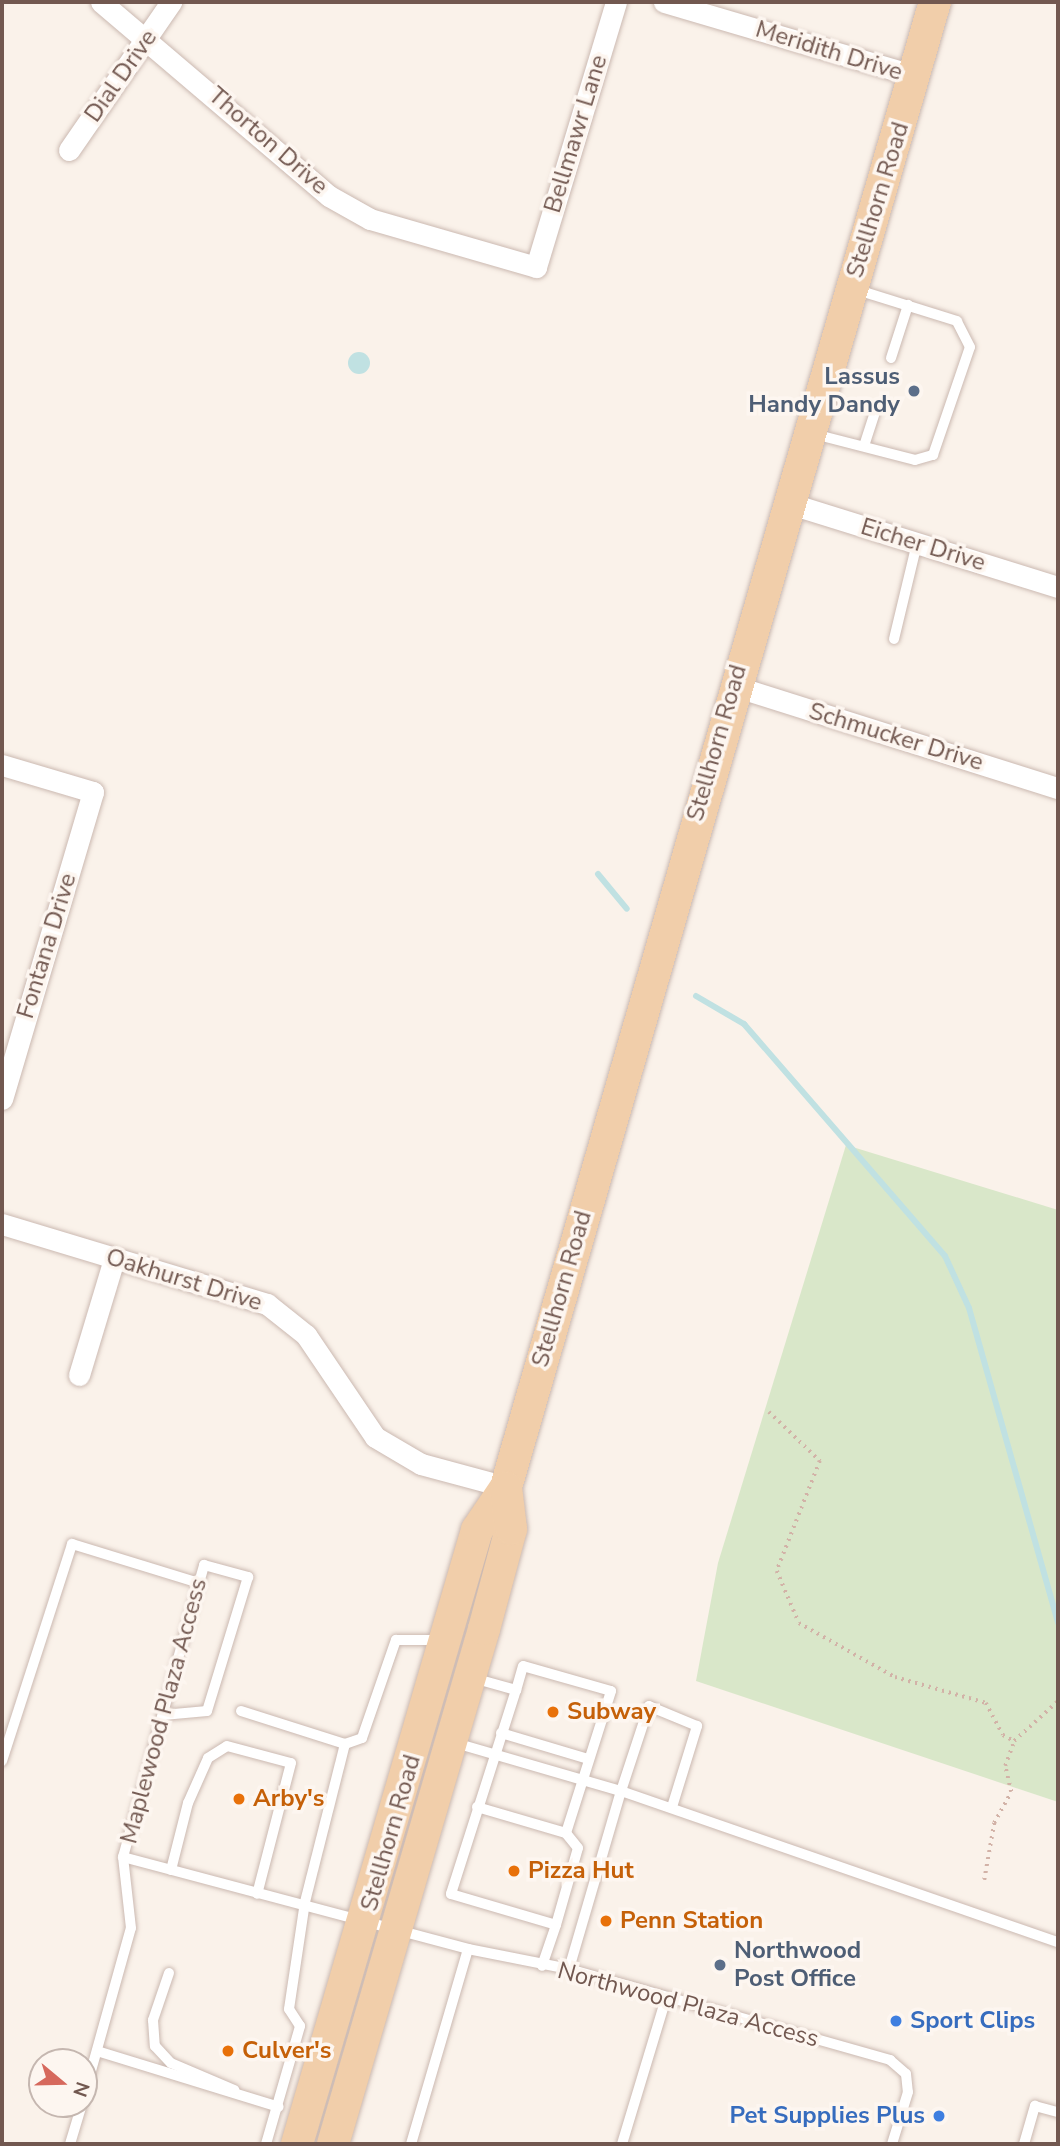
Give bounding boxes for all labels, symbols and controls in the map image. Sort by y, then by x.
street label: Meridith Drive [752,15,906,87]
street label: Dial Drive [79,24,163,128]
street label: Bellmawr Lane [538,52,614,216]
street label: Thorton Drive [202,81,334,201]
street label: Stellhorn Road [841,119,915,281]
place label: Lassus Handy Dandy [748,363,900,419]
marker: Lassus Handy Dandy [906,383,922,399]
street label: Eicher Drive [857,512,989,578]
street label: Stellhorn Road [681,662,753,824]
street label: Schmucker Drive [805,697,987,777]
street label: Fontana Drive [11,870,83,1022]
street label: Stellhorn Road [526,1208,598,1370]
street label: Oakhurst Drive [103,1243,265,1317]
street label: Maplewood Plaza Access [115,1575,213,1847]
place label: Subway [567,1698,656,1726]
marker: Subway [545,1704,561,1720]
street label: Stellhorn Road [355,1752,427,1914]
place label: Arby's [253,1785,325,1813]
marker: Arby's [231,1791,247,1807]
place label: Pizza Hut [528,1857,634,1885]
marker: Pizza Hut [506,1863,522,1879]
place label: Penn Station [620,1907,763,1935]
marker: Penn Station [598,1913,614,1929]
place label: Northwood Post Office [734,1937,861,1993]
street label: Northwood Plaza Access [554,1956,822,2054]
marker: Northwood Post Office [712,1957,728,1973]
place label: Sport Clips [910,2007,1035,2035]
marker: Sport Clips [888,2013,904,2029]
place label: Culver's [242,2037,332,2065]
marker: Culver's [220,2043,236,2059]
north arrow [28,2048,98,2118]
text: N [66,2078,96,2100]
place label: Pet Supplies Plus [730,2102,925,2130]
marker: Pet Supplies Plus [931,2108,947,2124]

